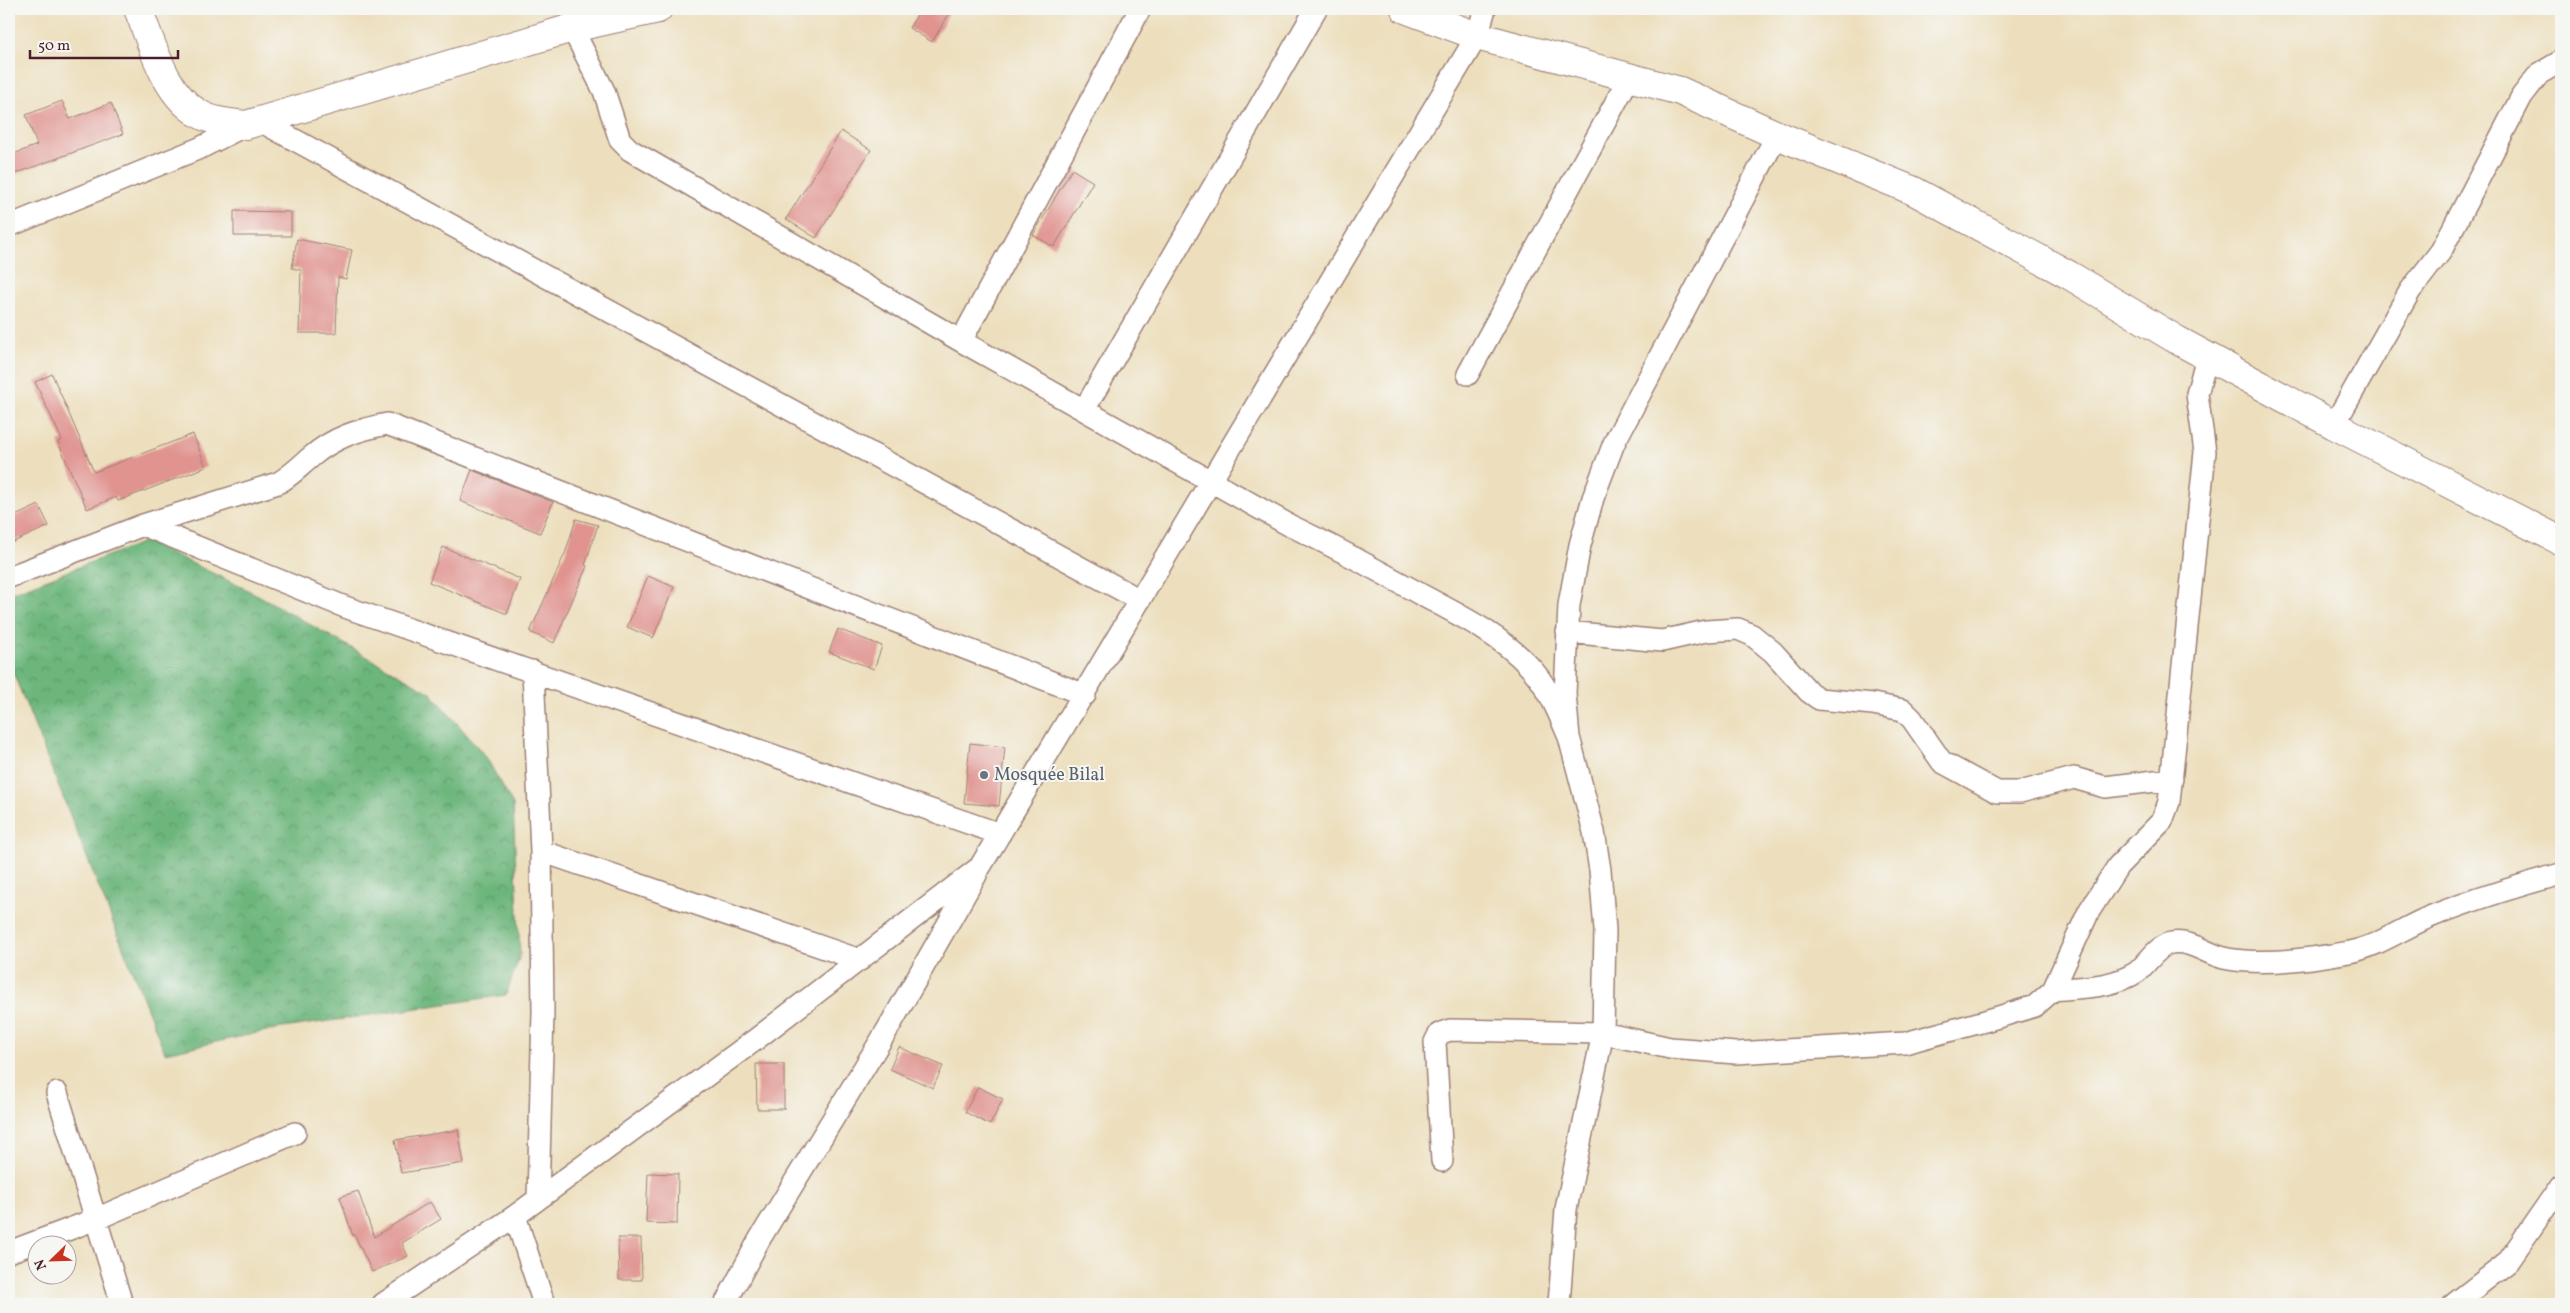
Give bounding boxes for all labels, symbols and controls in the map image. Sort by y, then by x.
scale bar [30,28,178,60]
text: 50 m [38,36,70,57]
place label: Mosquée Bilal [994,763,1105,788]
marker: Mosquée Bilal [978,769,990,781]
north arrow [28,1236,78,1286]
text: N [31,1256,52,1273]

